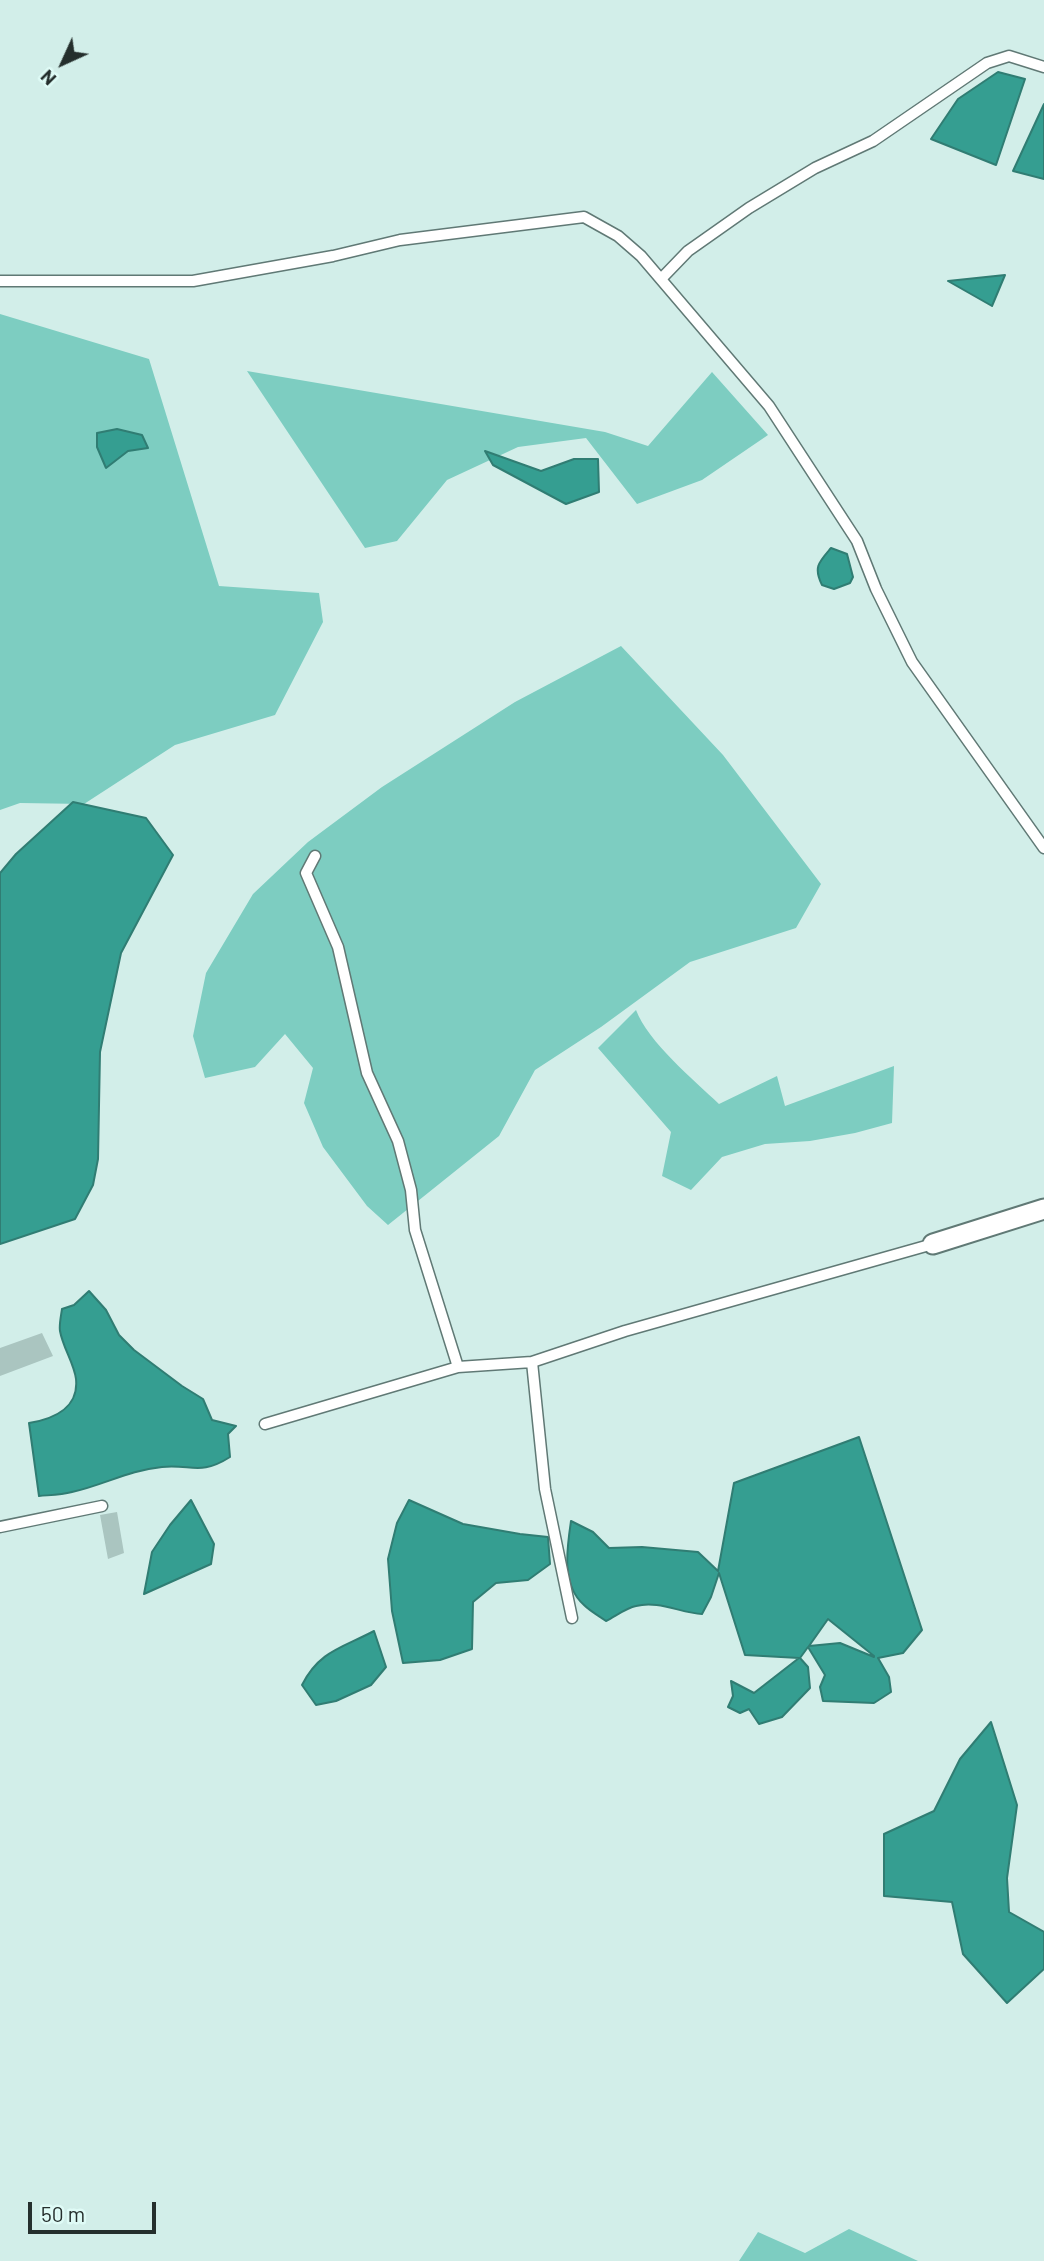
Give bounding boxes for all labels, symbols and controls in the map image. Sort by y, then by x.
north arrow [28,28,98,98]
text: N [35,66,60,91]
scale bar [32,2188,159,2232]
text: 50 m [41,2201,85,2226]

